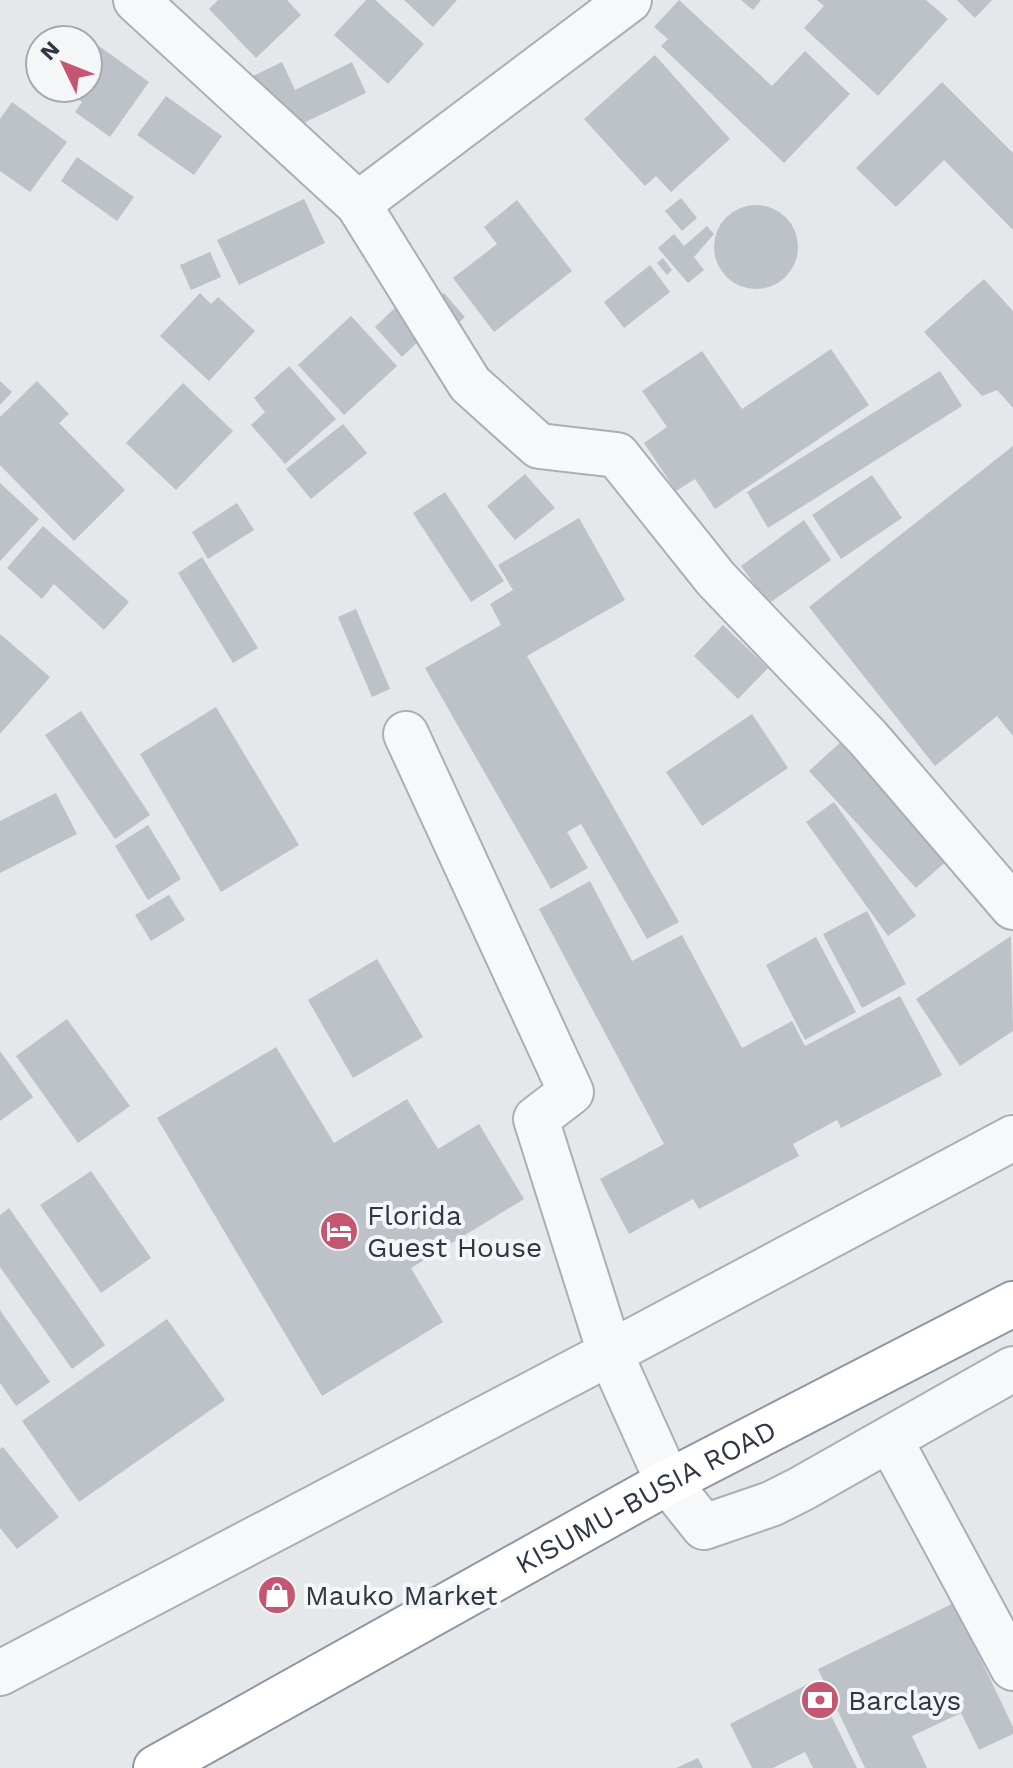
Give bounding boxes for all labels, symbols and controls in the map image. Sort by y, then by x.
north arrow [24,24,104,104]
text: N [35,36,64,65]
place label: Florida Guest House [367,1199,542,1264]
hotel icon: Florida Guest House [318,1210,360,1252]
street label: KISUMU-BUSIA ROAD [510,1413,781,1580]
shop icon: Mauko Market [256,1574,298,1616]
place label: Mauko Market [305,1579,498,1612]
bank icon: Barclays [799,1679,841,1721]
place label: Barclays [848,1684,961,1717]

